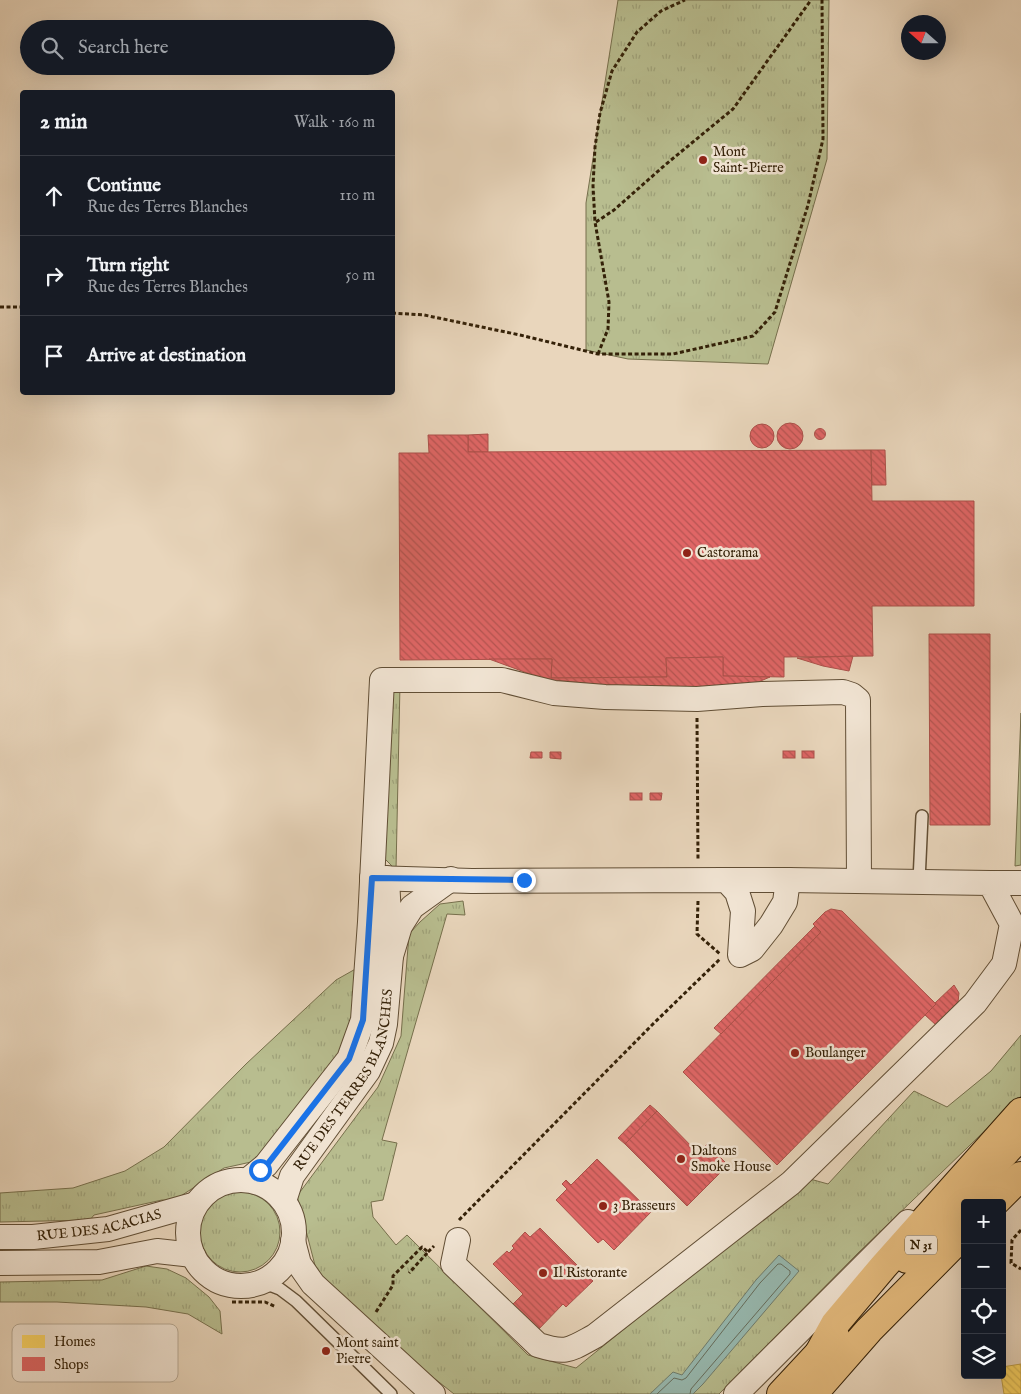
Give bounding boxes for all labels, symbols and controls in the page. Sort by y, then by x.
north arrow [901,15,946,60]
search box [20,20,395,75]
icon: search [38,34,66,62]
text: Search here [78,36,169,60]
text: 2 min [40,109,87,136]
text: Walk · 160 m [294,113,375,133]
place label: Mont Saint-Pierre [713,143,784,177]
marker: Mont Saint-Pierre [697,154,709,166]
text: Continue [87,174,161,198]
icon: ahead [40,182,68,210]
text: 110 m [339,186,375,206]
text: Rue des Terres Blanches [87,198,248,218]
text: Turn right [87,254,169,278]
icon: right [40,262,68,290]
text: 50 m [346,266,375,286]
text: Rue des Terres Blanches [87,278,248,298]
icon: arrive [40,342,68,370]
text: Arrive at destination [87,344,246,368]
place label: Castorama [697,544,759,562]
marker: Castorama [681,547,693,559]
route end [513,869,536,892]
street label: RUE DES TERRES BLANCHES [290,988,397,1174]
place label: Boulanger [805,1044,866,1062]
marker: Boulanger [789,1047,801,1059]
place label: Daltons Smoke House [691,1142,772,1176]
marker: Daltons Smoke House [675,1153,687,1165]
route start [249,1159,272,1182]
place label: 3 Brasseurs [613,1197,675,1215]
map controls [961,1199,1006,1379]
button: + [961,1199,1006,1244]
marker: 3 Brasseurs [597,1200,609,1212]
street label: RUE DES ACACIAS [36,1205,163,1246]
road number: N 31 [905,1236,937,1254]
button: − [961,1244,1006,1289]
place label: Il Ristorante [553,1264,628,1282]
marker: Il Ristorante [537,1267,549,1279]
button: locate [961,1289,1006,1334]
legend [12,1324,178,1382]
text: Homes [54,1333,96,1351]
place label: Mont saint Pierre [336,1334,399,1368]
button: layers [961,1334,1006,1379]
marker: Mont saint Pierre [320,1345,332,1357]
text: Shops [54,1356,89,1374]

